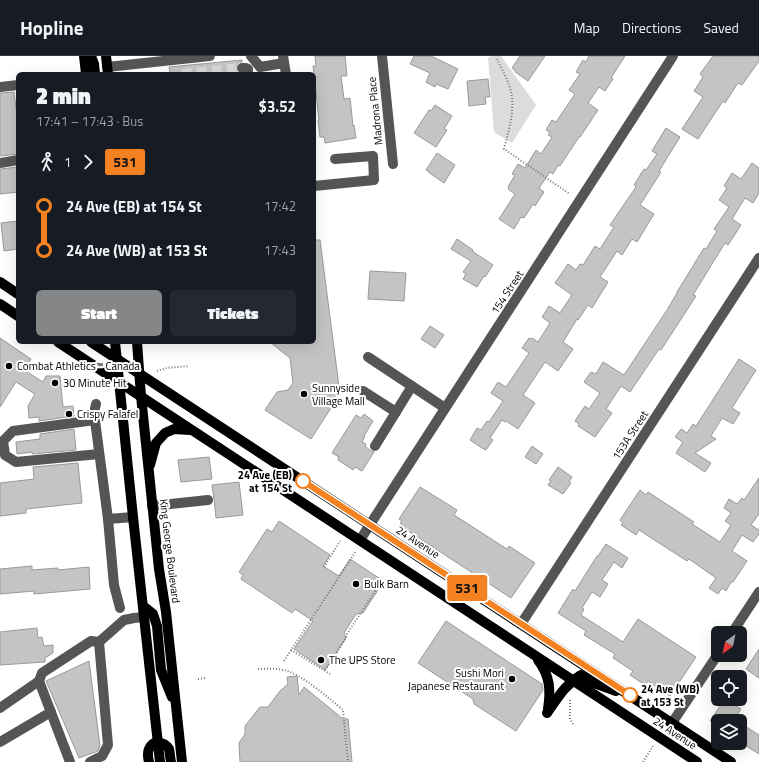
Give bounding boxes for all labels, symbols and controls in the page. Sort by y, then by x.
text: Hopline [20,13,83,42]
text: Map [574,17,600,38]
text: Directions [622,17,681,38]
text: Saved [703,17,739,38]
street label: Madrona Place [363,76,387,146]
text: 2 min [36,79,91,113]
text: $3.52 [259,95,296,118]
text: 17:41 – 17:43 · Bus [36,111,143,131]
icon: walk [36,151,58,173]
icon: forward [77,151,99,173]
text: 531 [113,151,137,172]
text: 1 [64,152,71,172]
text: 24 Ave (EB) at 154 St [66,195,202,218]
text: 17:42 [264,196,296,216]
text: 24 Ave (WB) at 153 St [66,239,207,262]
text: 17:43 [264,240,296,260]
street label: 154 Street [487,267,527,317]
button: Start [36,290,162,336]
button: Tickets [170,290,296,336]
place label: Combat Athletics™ Canada [17,358,140,374]
marker: Combat Athletics™ Canada [4,361,14,371]
place label: 30 Minute Hit [63,375,127,391]
marker: 30 Minute Hit [50,378,60,388]
place label: Sunnyside Village Mall [312,380,365,409]
marker: Sunnyside Village Mall [299,389,309,399]
place label: Crispy Falafel [77,406,138,422]
street label: 153A Street [608,407,652,463]
marker: Crispy Falafel [64,409,74,419]
place label: 24 Ave (EB) at 154 St [238,467,292,496]
marker: 24 Ave (EB) at 154 St [295,473,311,489]
street label: King George Boulevard [156,498,184,604]
street label: 24 Avenue [393,522,443,562]
line badge: 531 [444,575,490,601]
place label: Bulk Barn [364,576,409,592]
text: 531 [455,577,479,598]
marker: Bulk Barn [351,579,361,589]
north arrow [711,626,747,662]
map controls [711,626,747,750]
place label: The UPS Store [329,652,396,668]
marker: The UPS Store [316,655,326,665]
place label: Sushi Mori Japanese Restaurant [408,665,504,694]
button: locate [711,670,747,706]
marker: Sushi Mori Japanese Restaurant [507,674,517,684]
place label: 24 Ave (WB) at 153 St [641,681,699,710]
marker: 24 Ave (WB) at 153 St [622,687,638,703]
street label: 24 Avenue [650,713,700,753]
button: layers [711,714,747,750]

